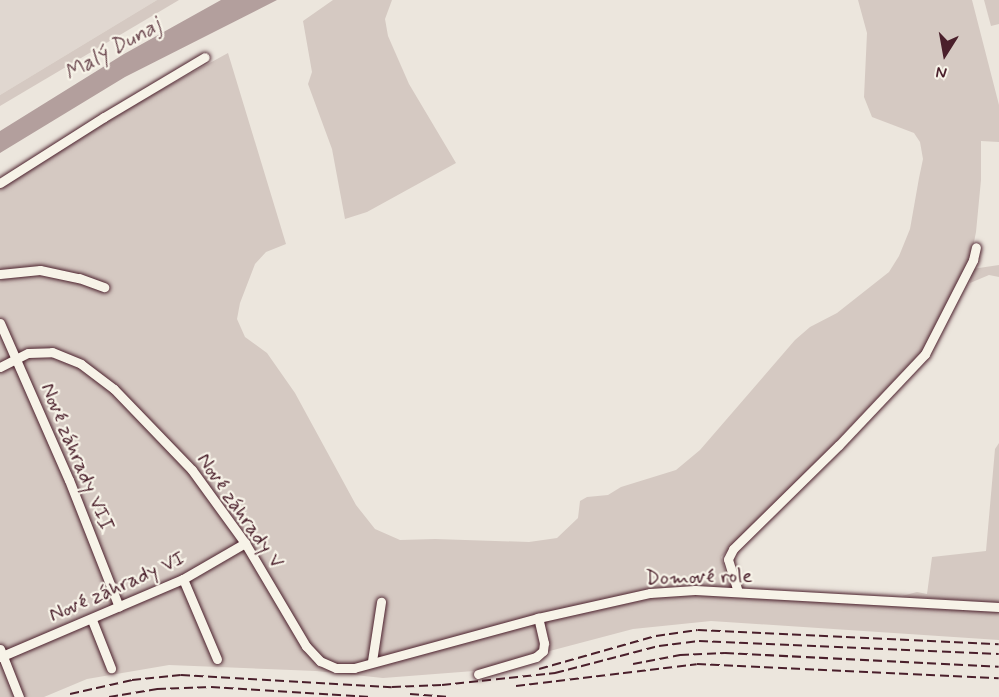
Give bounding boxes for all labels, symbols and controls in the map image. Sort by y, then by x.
water label: Malý Dunaj [60,13,166,87]
north arrow [915,24,975,84]
text: N [934,61,949,83]
street label: Nové záhrady VII [34,379,120,535]
street label: Nové záhrady V [191,448,289,574]
street label: Nové záhrady VI [45,546,189,628]
street label: Domové role [645,563,753,591]

